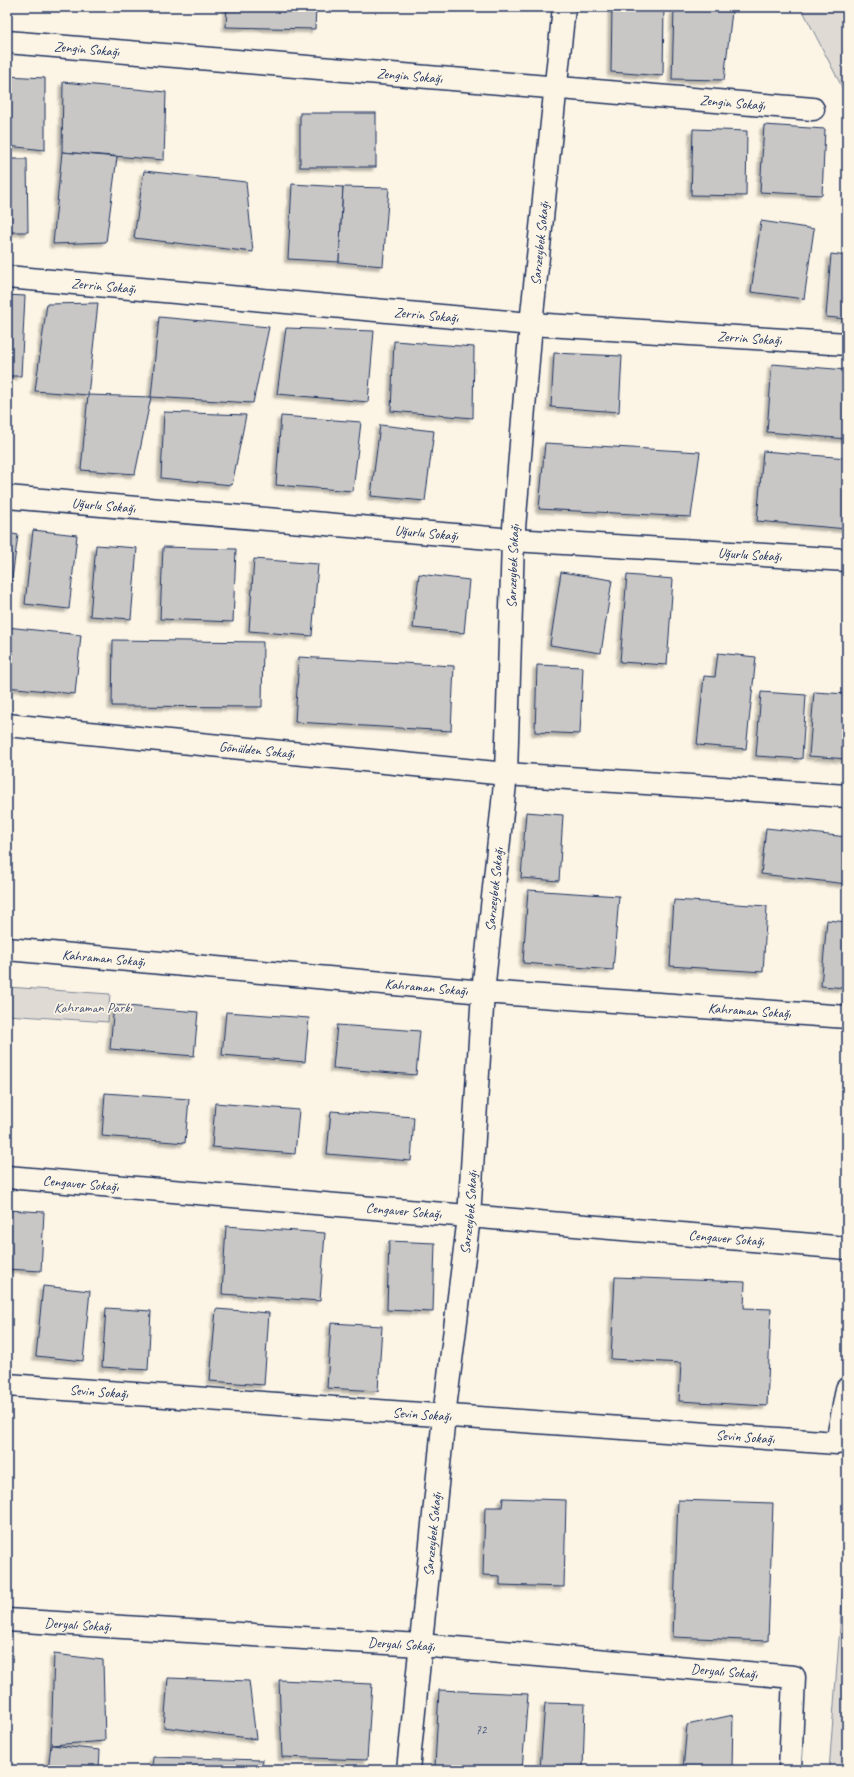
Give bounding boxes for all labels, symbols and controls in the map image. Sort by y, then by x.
street label: Zengin Sokağı [53,37,121,60]
street label: Zengin Sokağı [376,64,444,87]
street label: Zengin Sokağı [699,91,767,114]
street label: Sarızeybek Sokağı [527,199,552,286]
street label: Zerrin Sokağı [71,274,138,297]
street label: Zerrin Sokağı [394,303,460,326]
street label: Zerrin Sokağı [717,327,783,348]
street label: Uğurlu Sokağı [71,494,137,516]
street label: Uğurlu Sokağı [394,521,460,544]
street label: Sarızeybek Sokağı [502,522,523,608]
street label: Uğurlu Sokağı [718,544,783,565]
street label: Gönülden Sokağı [218,737,297,762]
street label: Sarızeybek Sokağı [481,845,507,932]
street label: Kahraman Sokağı [62,946,147,970]
street label: Kahraman Sokağı [384,975,470,999]
park label: Kahraman Parkı [54,999,133,1016]
street label: Kahraman Sokağı [707,999,793,1022]
street label: Sarızeybek Sokağı [456,1169,480,1255]
street label: Cengaver Sokağı [42,1172,121,1195]
street label: Cengaver Sokağı [365,1199,443,1222]
street label: Cengaver Sokağı [688,1226,766,1250]
street label: Sevin Sokağı [69,1381,130,1402]
street label: Sevin Sokağı [392,1403,453,1425]
street label: Sevin Sokağı [715,1426,776,1447]
street label: Sarızeybek Sokağı [419,1490,445,1577]
street label: Deryalı Sokağı [44,1614,113,1635]
street label: Deryalı Sokağı [368,1633,437,1655]
street label: Deryalı Sokağı [690,1660,759,1682]
house number: 72 [476,1722,488,1738]

